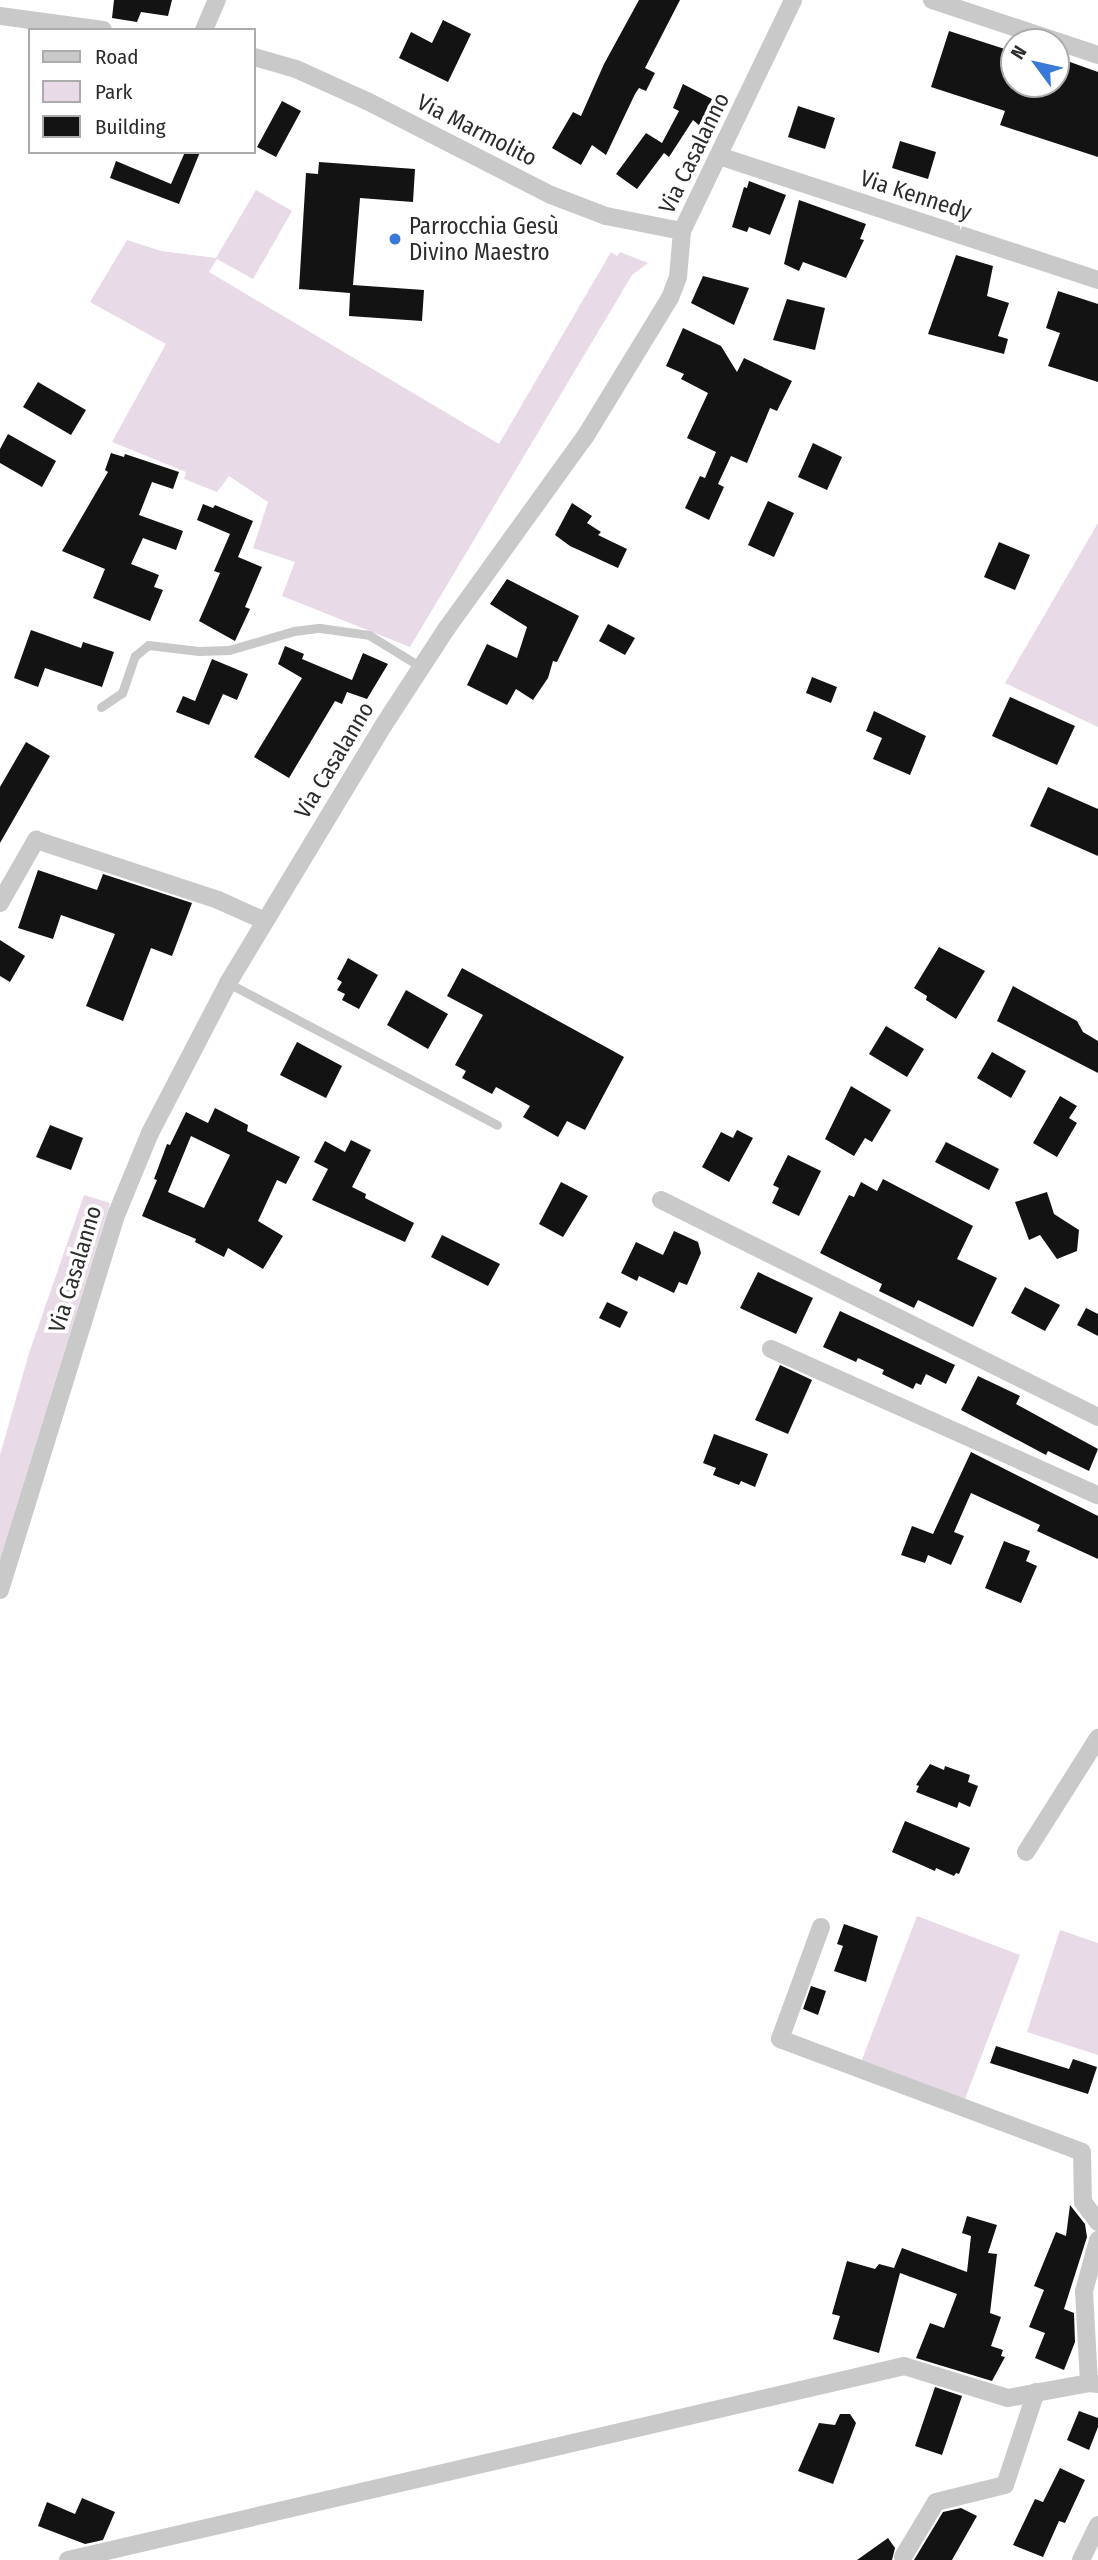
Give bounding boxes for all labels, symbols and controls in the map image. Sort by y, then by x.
legend [28,28,256,154]
north arrow [1000,28,1070,98]
text: N [1006,41,1031,63]
text: Road [95,44,139,70]
text: Park [95,79,132,105]
street label: Via Marmolito [412,88,542,172]
street label: Via Casalanno [653,88,735,218]
text: Building [95,114,166,140]
street label: Via Kennedy [857,164,975,226]
place label: Parrocchia Gesù Divino Maestro [409,212,559,266]
marker: Parrocchia Gesù Divino Maestro [387,231,403,247]
street label: Via Casalanno [288,697,380,823]
street label: Via Casalanno [43,1202,107,1336]

